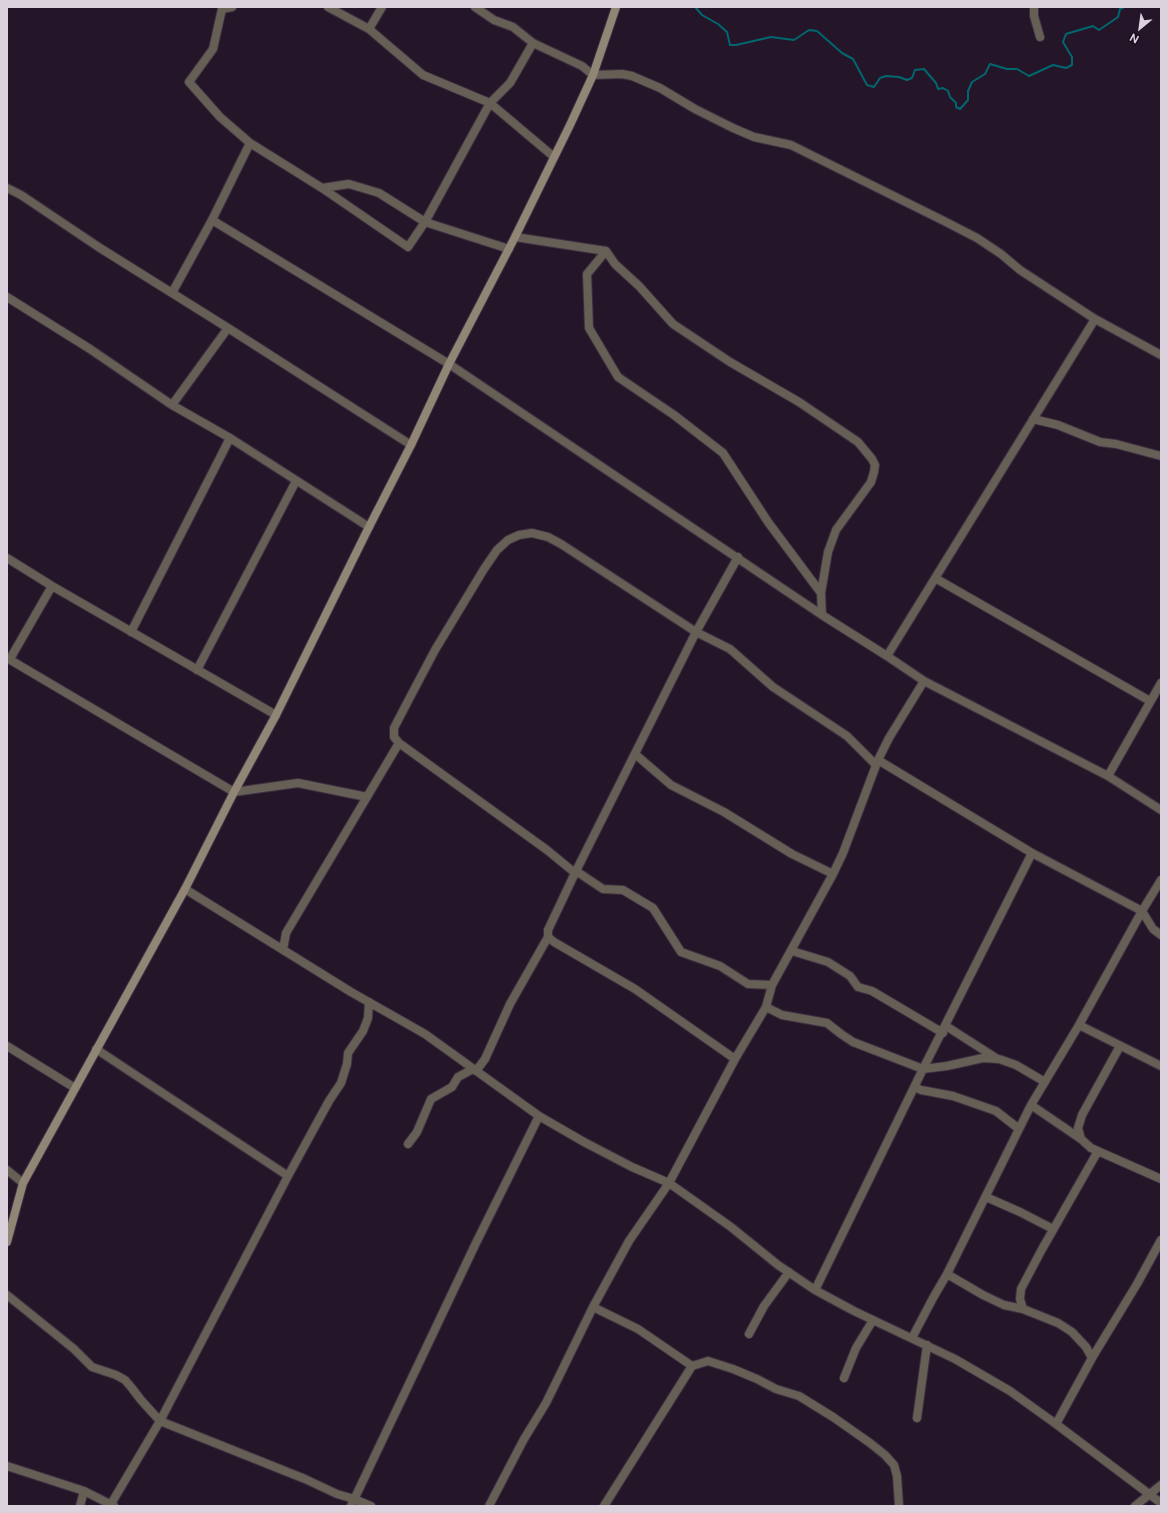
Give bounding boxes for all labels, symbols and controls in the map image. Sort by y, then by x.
north arrow [1120,8,1160,48]
text: N [1128,31,1141,46]

